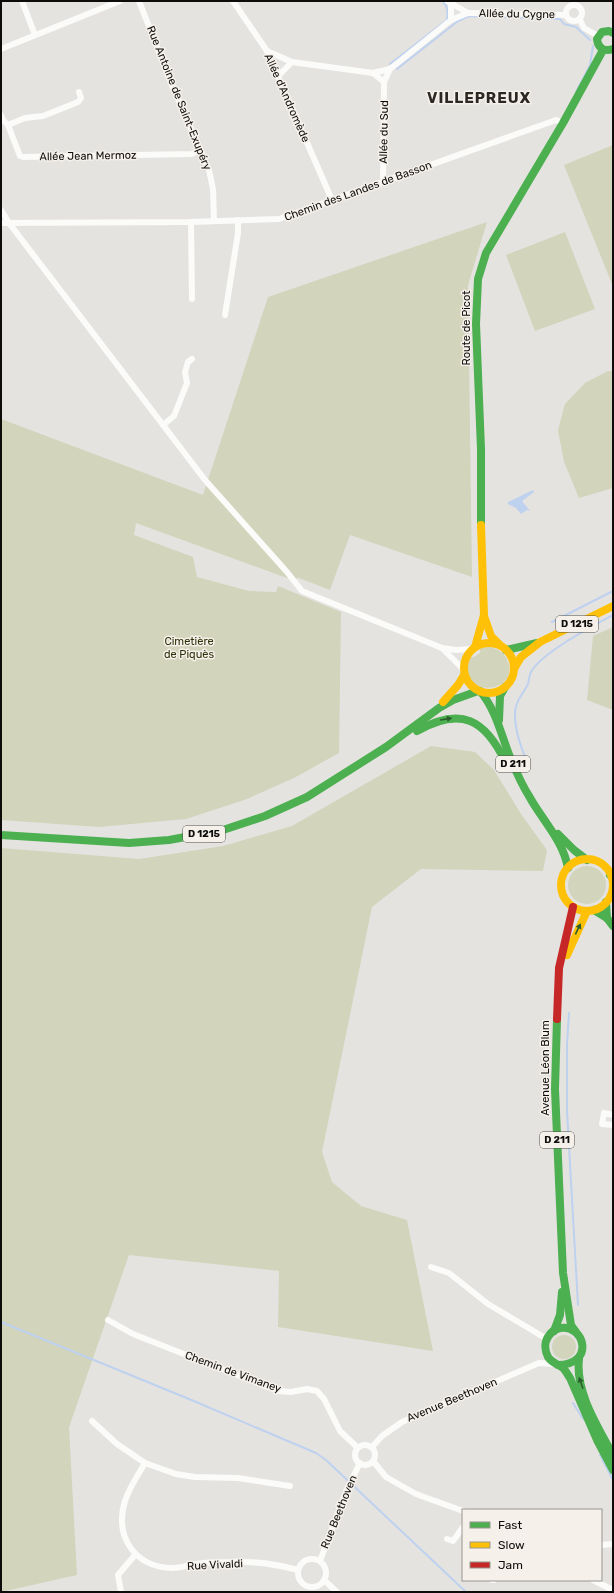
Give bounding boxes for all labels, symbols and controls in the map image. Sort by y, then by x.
street label: Allée du Cygne [479,7,555,21]
street label: Rue Antoine de Saint-Exupéry [144,24,214,172]
street label: Allée d'Andromède [262,52,312,144]
district label: VILLEPREUX [427,89,531,107]
street label: Allée du Sud [377,100,391,164]
street label: Allée Jean Mermoz [39,149,137,163]
street label: Chemin des Landes de Basson [282,158,434,224]
street label: Route de Picot [460,290,473,366]
road number: D 1215 [556,616,598,632]
park label: Cimetière de Piquès [164,635,214,661]
one-way arrow [440,716,452,722]
road number: D 211 [496,756,530,772]
road number: D 1215 [183,826,225,842]
one-way arrow [575,923,581,935]
street label: Avenue Léon Blum [539,1020,552,1116]
road number: D 211 [540,1132,574,1148]
street label: Chemin de Vimaney [183,1349,283,1395]
street label: Avenue Beethoven [405,1375,499,1425]
one-way arrow [578,1376,584,1388]
street label: Rue Beethoven [318,1473,360,1551]
legend [462,1509,602,1581]
text: Fast [498,1518,522,1532]
text: Slow [498,1538,525,1552]
street label: Rue Vivaldi [187,1557,243,1573]
text: Jam [498,1558,523,1572]

